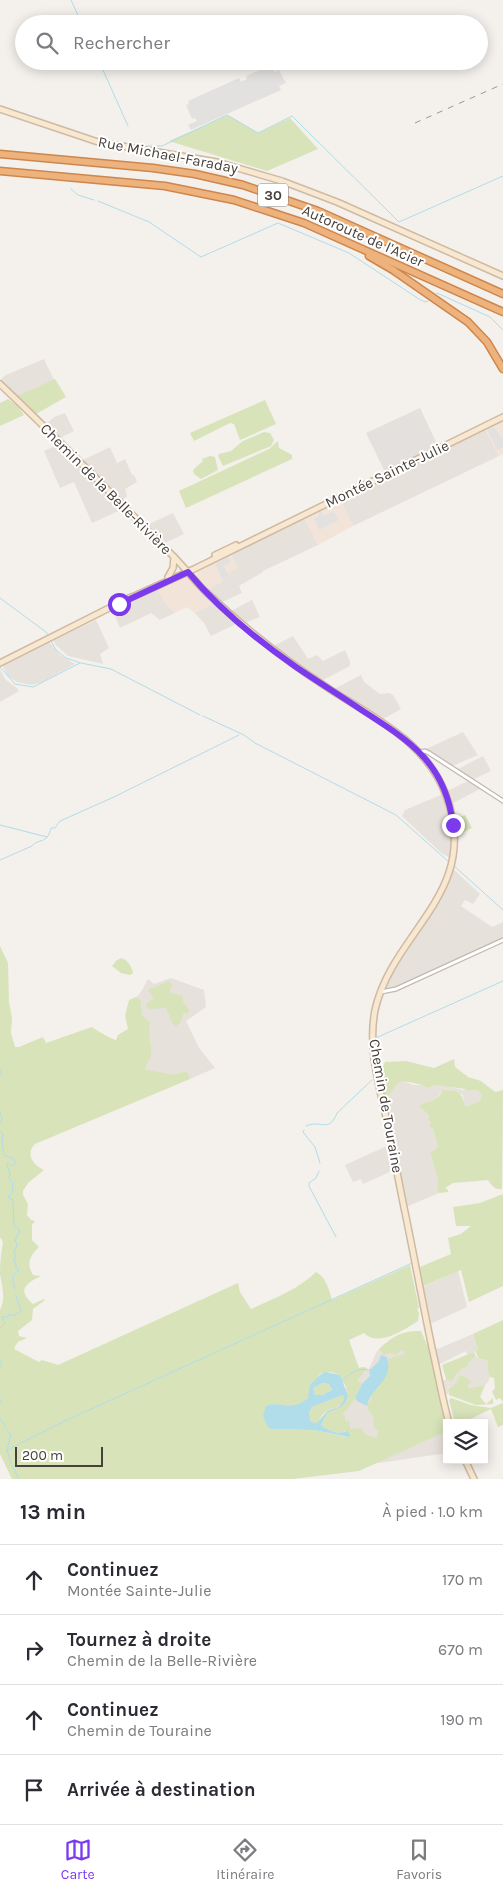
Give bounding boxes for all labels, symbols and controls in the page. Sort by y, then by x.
search box [15,15,488,70]
icon: search [33,29,61,57]
text: Rechercher [73,32,170,54]
street label: Rue Michael-Faraday [96,133,240,177]
road number: 30 [258,184,288,206]
street label: Autoroute de l'Acier [299,201,427,271]
street label: Chemin de la Belle-Rivière [37,420,175,558]
street label: Montée Sainte-Julie [322,436,452,512]
route start [108,593,131,616]
route end [442,814,465,837]
street label: Chemin de Touraine [365,1038,407,1174]
map controls [443,1419,488,1464]
button: layers [443,1419,488,1464]
scale bar [15,1444,102,1467]
text: 200 m [22,1447,63,1464]
text: 13 min [20,1500,86,1524]
text: À pied · 1.0 km [382,1502,483,1521]
text: Continuez [67,1559,159,1581]
icon: ahead [20,1566,48,1594]
text: 170 m [442,1570,483,1589]
text: Montée Sainte-Julie [67,1581,212,1600]
text: Tournez à droite [67,1629,211,1651]
icon: right [20,1636,48,1664]
text: 670 m [438,1640,483,1659]
text: Chemin de la Belle-Rivière [67,1651,257,1670]
text: Continuez [67,1699,159,1721]
icon: ahead [20,1706,48,1734]
text: 190 m [440,1710,483,1729]
text: Chemin de Touraine [67,1721,212,1740]
icon: arrive [20,1776,48,1804]
text: Arrivée à destination [67,1779,256,1801]
tab: Carte [61,1836,95,1883]
tab: Itinéraire [216,1836,275,1883]
tab: Favoris [396,1836,442,1883]

